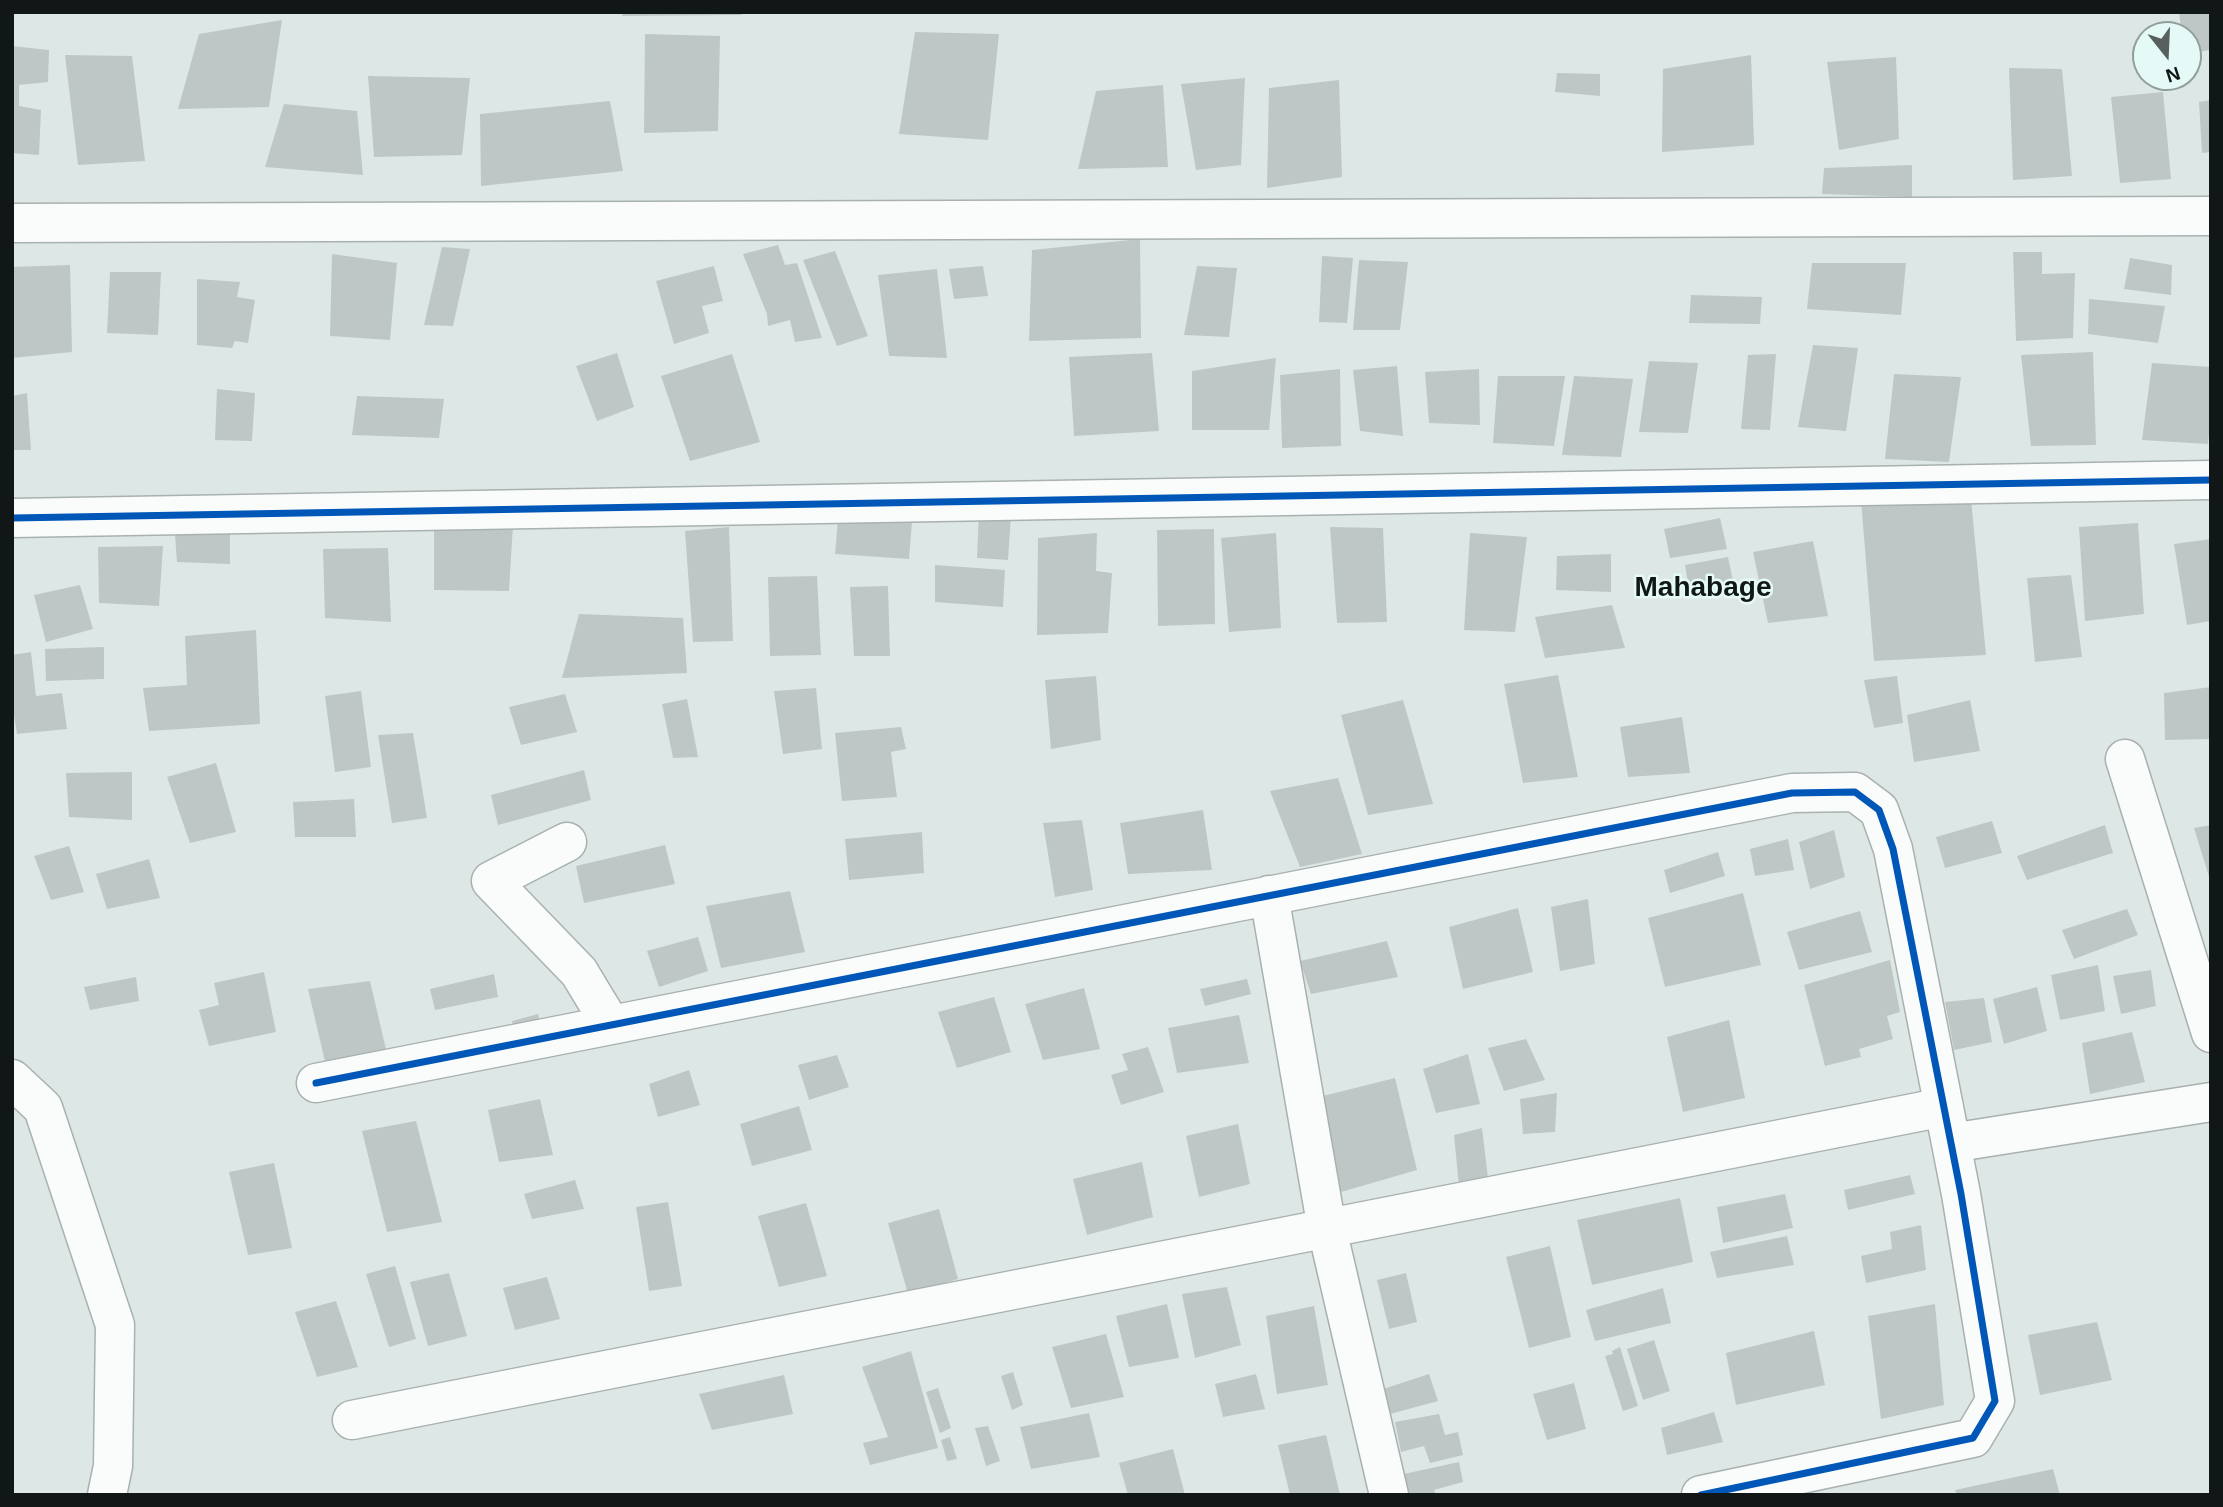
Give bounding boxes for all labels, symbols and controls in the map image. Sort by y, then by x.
north arrow [2132,21,2202,91]
text: N [2163,62,2183,87]
district label: Mahabage [1635,571,1771,605]

